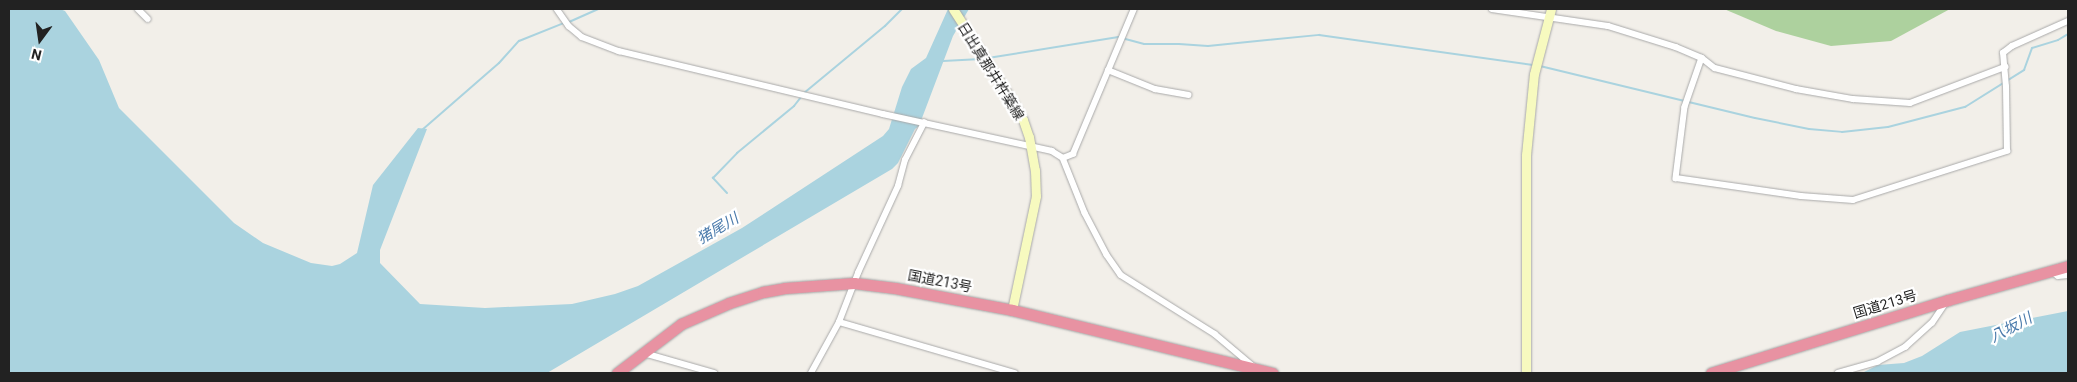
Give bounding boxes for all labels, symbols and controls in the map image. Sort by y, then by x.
north arrow [15,15,65,65]
street label: 日出真那井杵築線 [954,19,1028,123]
text: N [30,46,43,64]
water label: 猪尾川 [694,210,742,248]
street label: 国道213号 [906,266,974,296]
street label: 国道213号 [1851,286,1919,322]
water label: 八坂川 [1987,309,2035,347]

